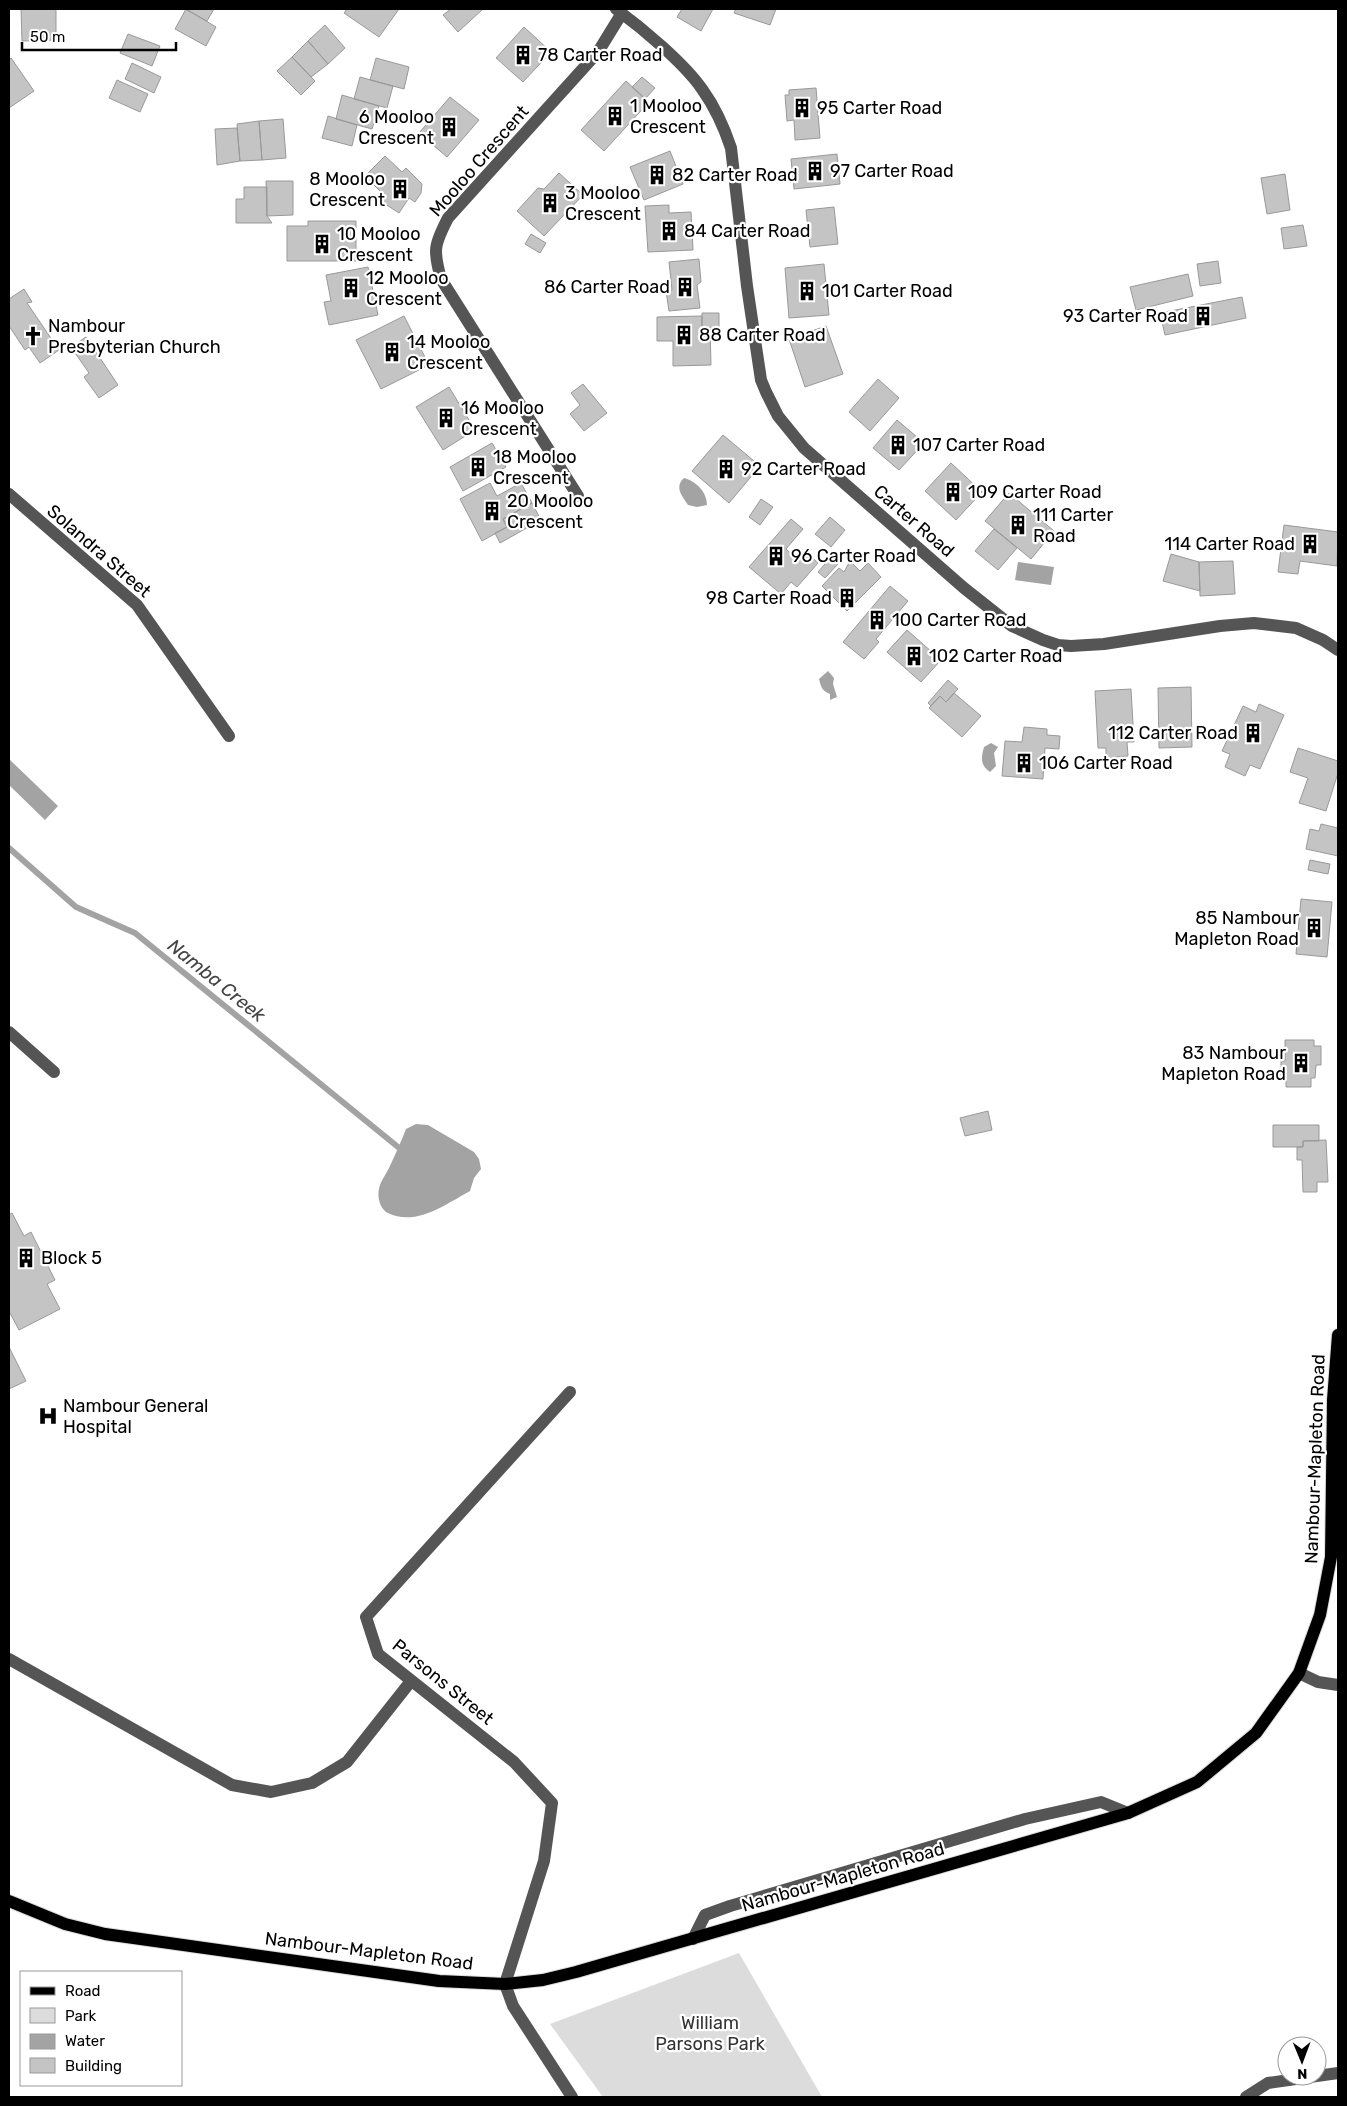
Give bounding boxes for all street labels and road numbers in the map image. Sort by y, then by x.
street label: Mooloo Crescent [425,101,533,221]
street label: Carter Road [869,480,959,562]
street label: Solandra Street [43,500,155,602]
street label: Nambour-Mapleton Road [1300,1354,1330,1564]
street label: Parsons Street [388,1634,498,1730]
street label: Nambour-Mapleton Road [739,1838,947,1916]
street label: Nambour-Mapleton Road [264,1927,474,1975]

